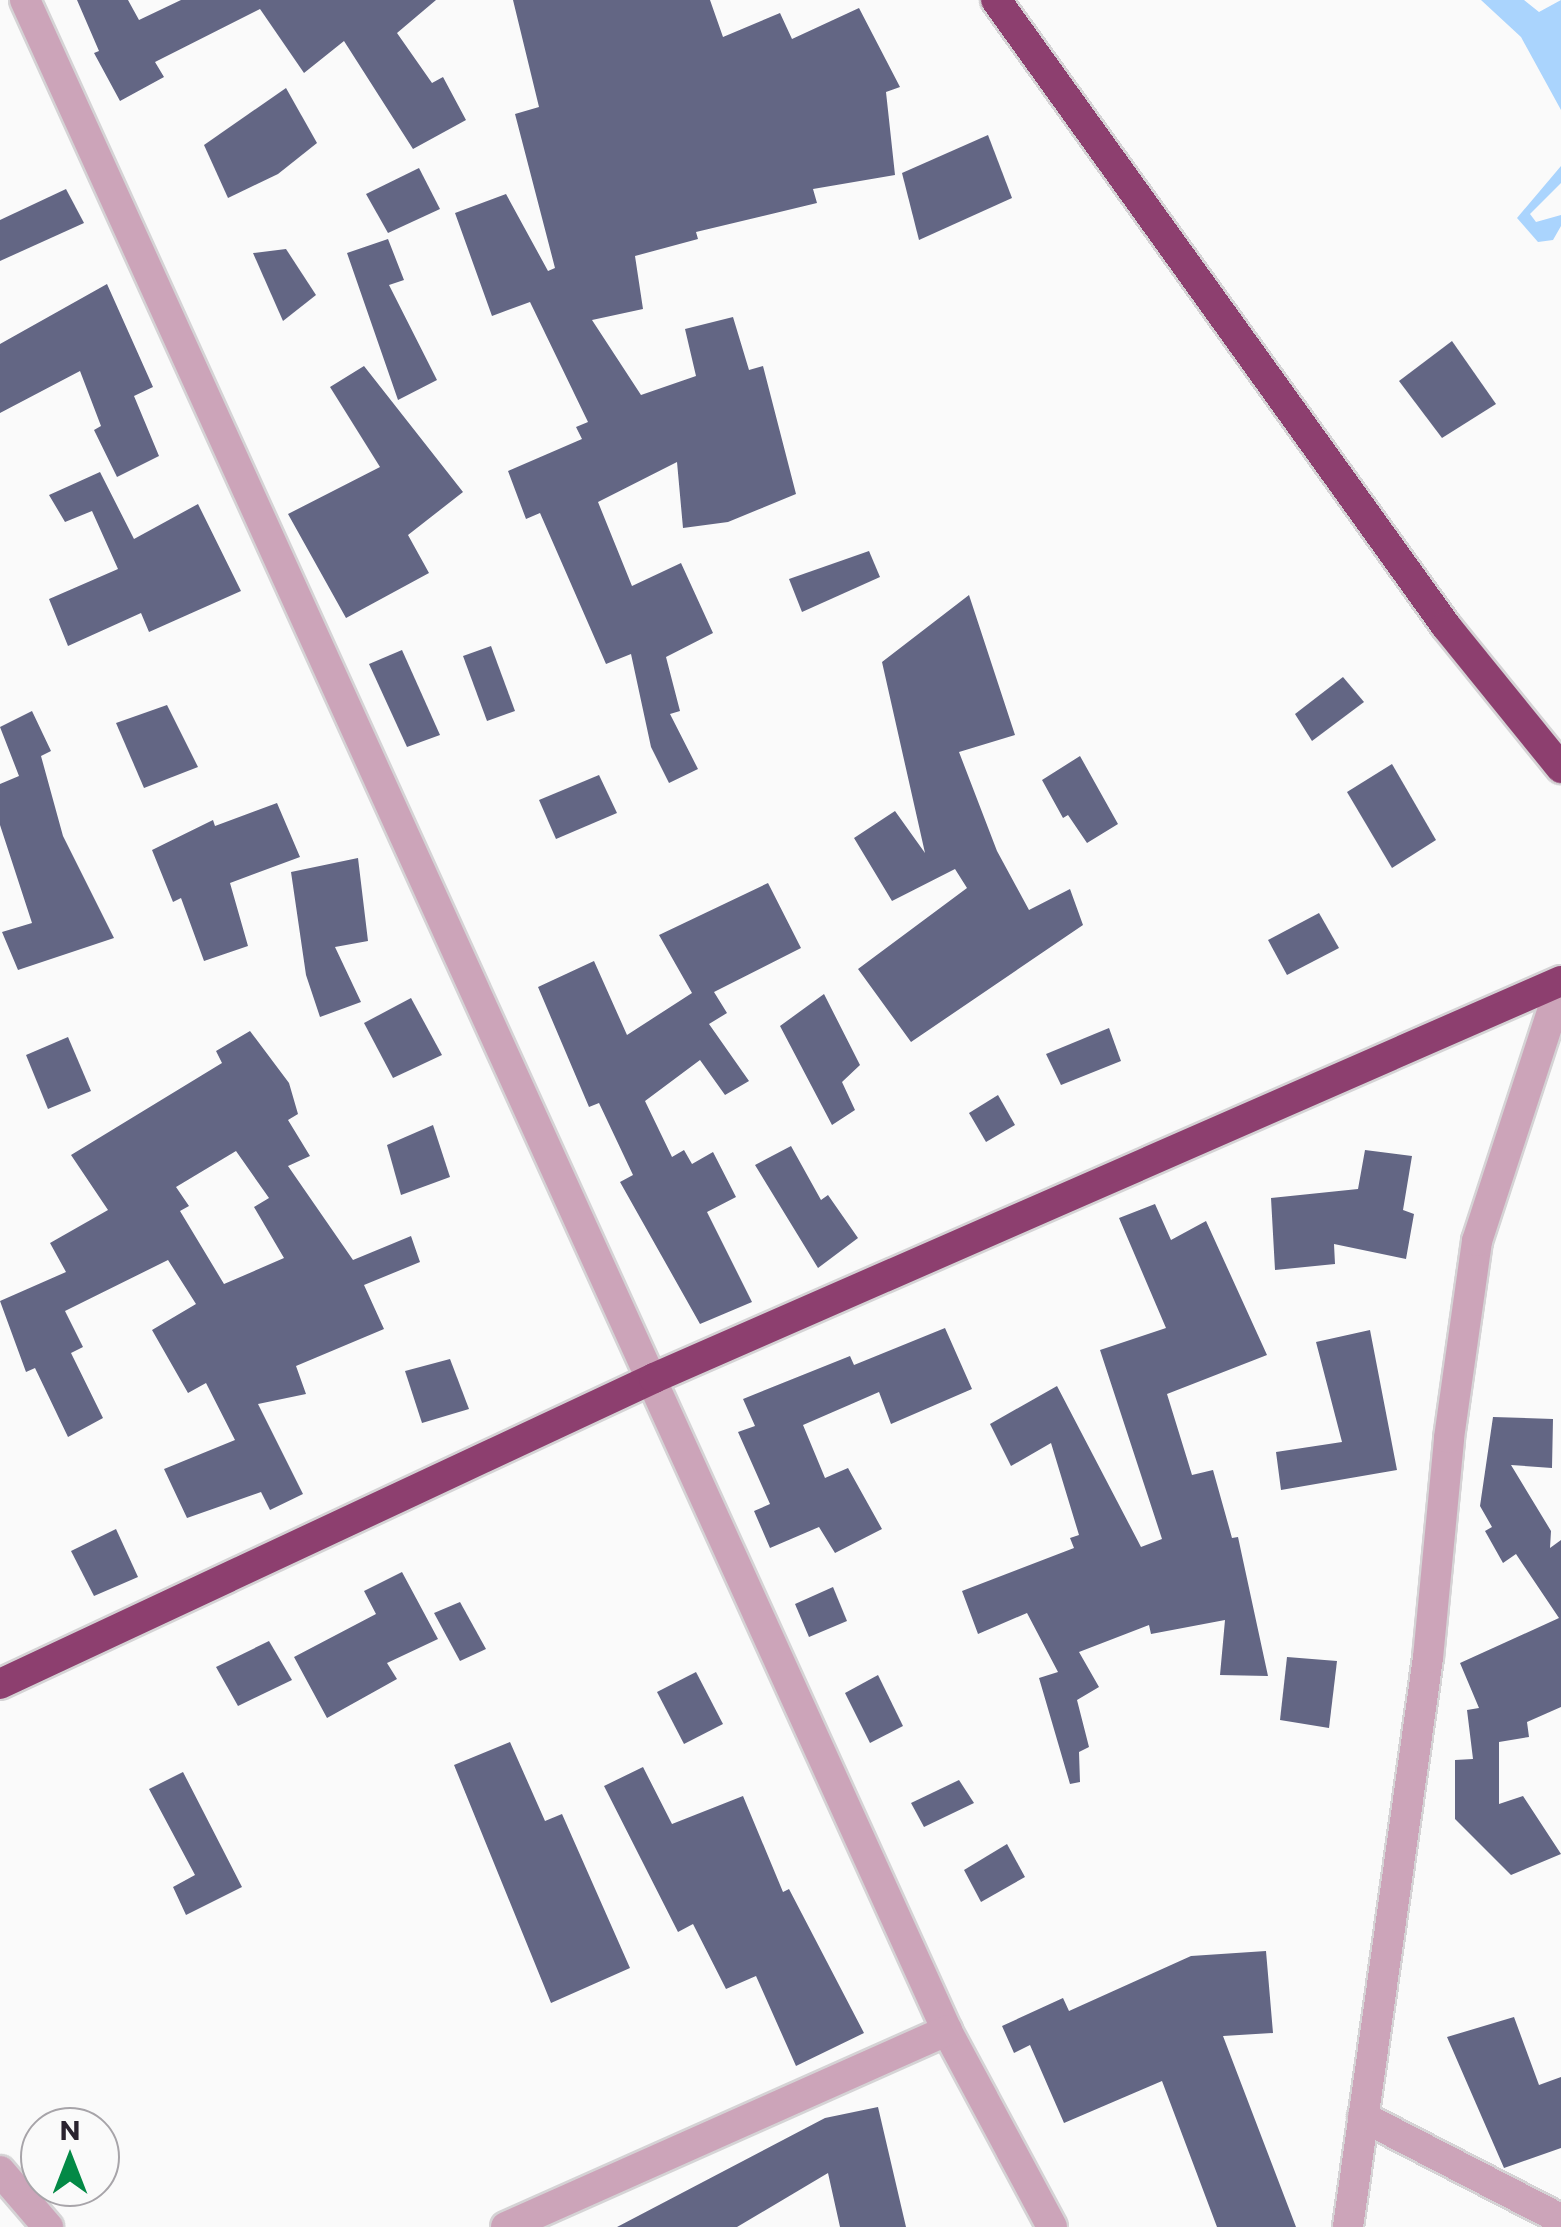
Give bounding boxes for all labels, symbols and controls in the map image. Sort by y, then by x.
north arrow [20,2107,120,2207]
text: N [60,2112,81,2146]

